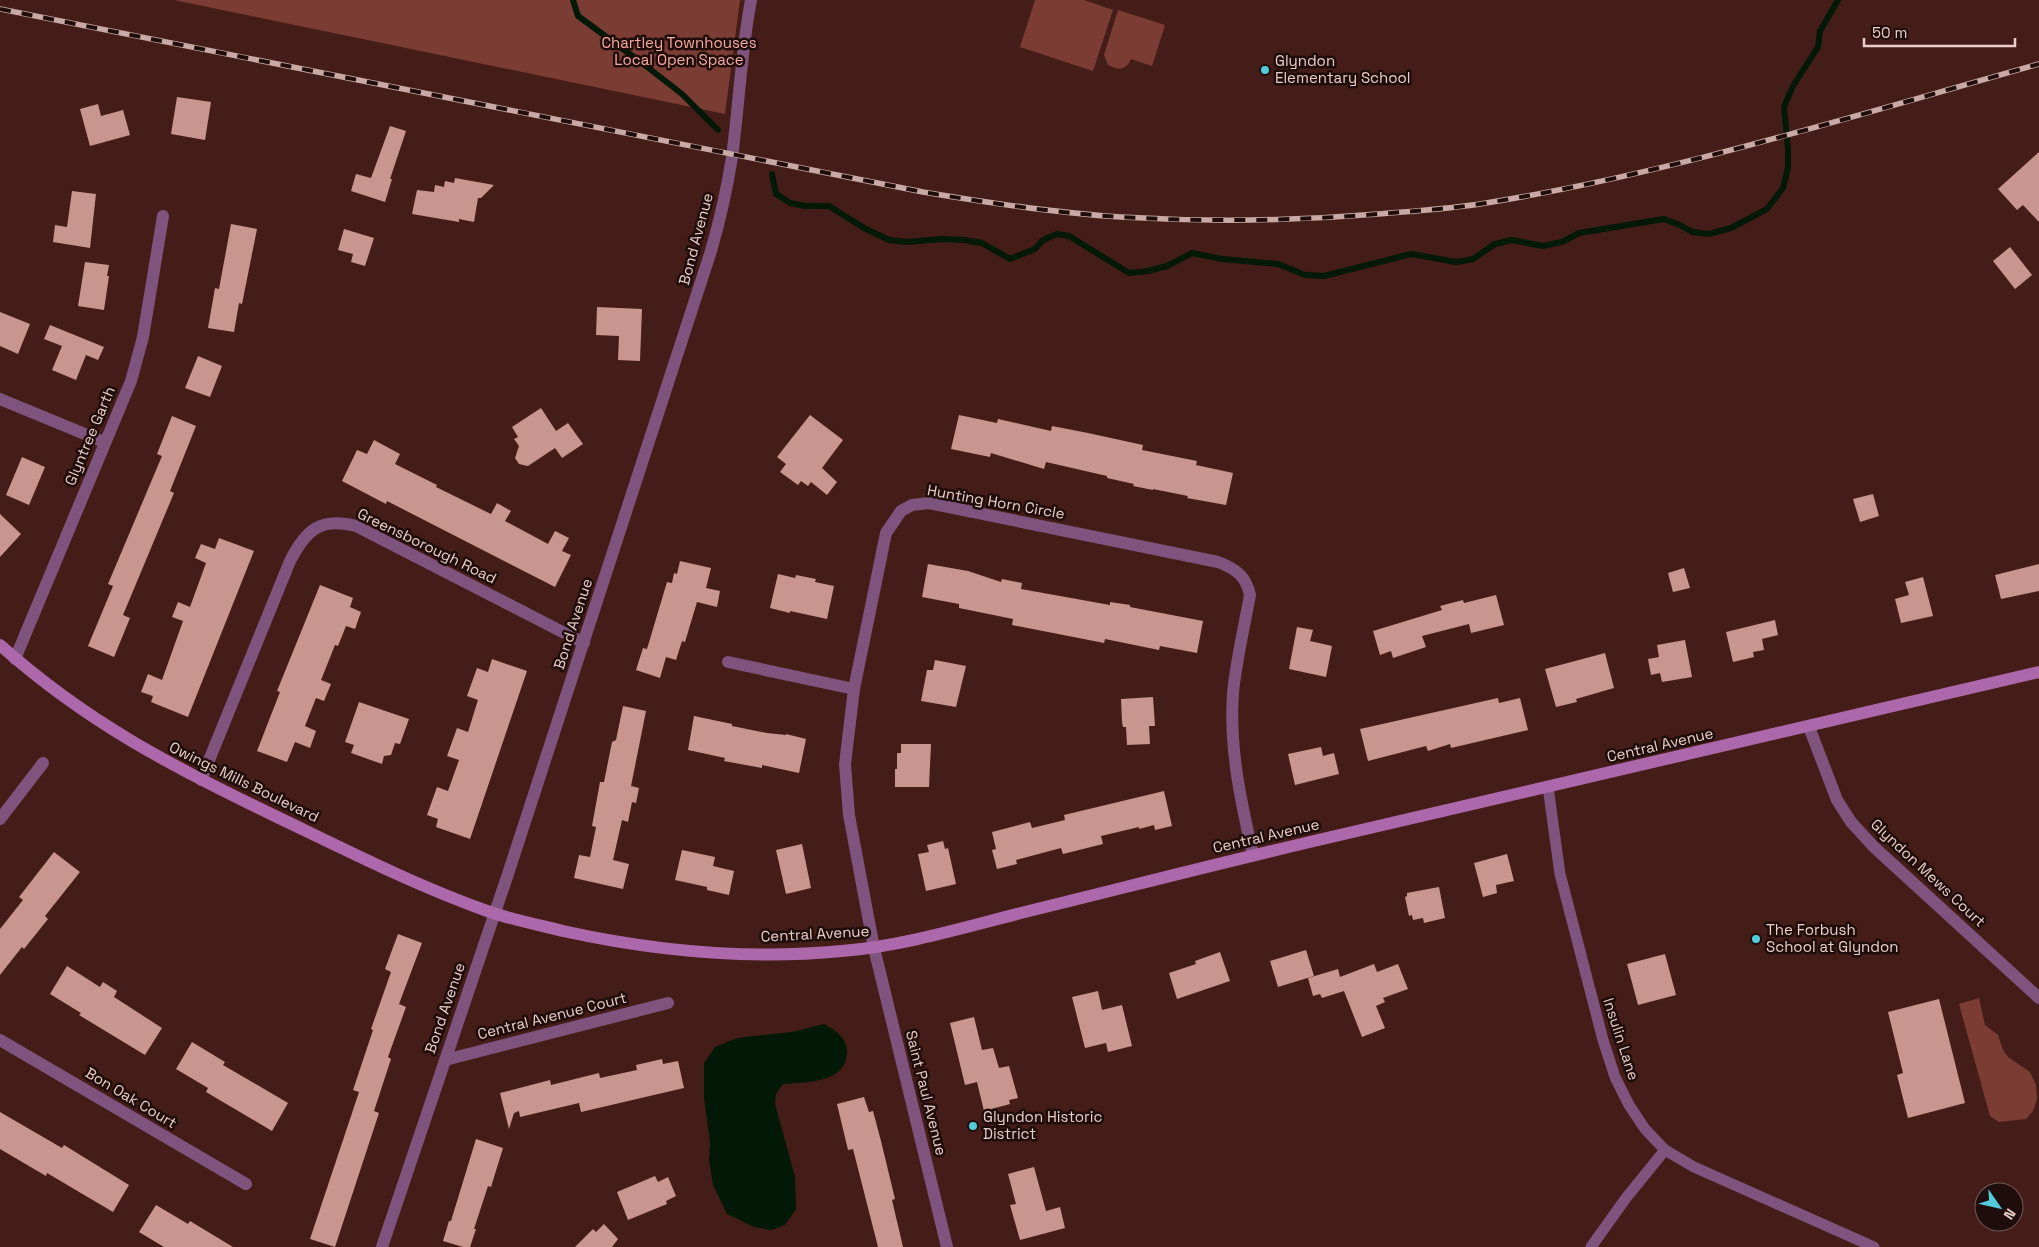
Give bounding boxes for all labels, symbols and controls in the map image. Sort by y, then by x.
scale bar [1864,15,2015,47]
text: 50 m [1872,23,1907,42]
park label: Chartley Townhouses Local Open Space [601,33,757,69]
place label: Glyndon Elementary School [1275,51,1411,87]
marker: Glyndon Elementary School [1259,64,1271,76]
street label: Bond Avenue [674,191,717,287]
street label: Glyntree Garth [60,383,119,488]
street label: Hunting Horn Circle [926,480,1066,523]
street label: Greensborough Road [355,504,500,587]
street label: Bond Avenue [549,576,596,672]
street label: Central Avenue [1605,723,1715,766]
street label: Owings Mills Boulevard [166,737,322,826]
street label: Central Avenue [1211,814,1321,857]
street label: Glyndon Mews Court [1867,815,1990,931]
place label: The Forbush School at Glyndon [1766,920,1898,956]
street label: Central Avenue [760,921,870,946]
marker: The Forbush School at Glyndon [1750,933,1762,945]
street label: Bond Avenue [420,960,469,1056]
street label: Central Avenue Court [475,988,629,1043]
street label: Insulin Lane [1599,995,1644,1082]
street label: Saint Paul Avenue [902,1028,951,1157]
street label: Bon Oak Court [82,1063,181,1132]
place label: Glyndon Historic District [983,1107,1102,1143]
marker: Glyndon Historic District [967,1120,979,1132]
north arrow [1974,1182,2024,1232]
text: N [2000,1205,2020,1223]

